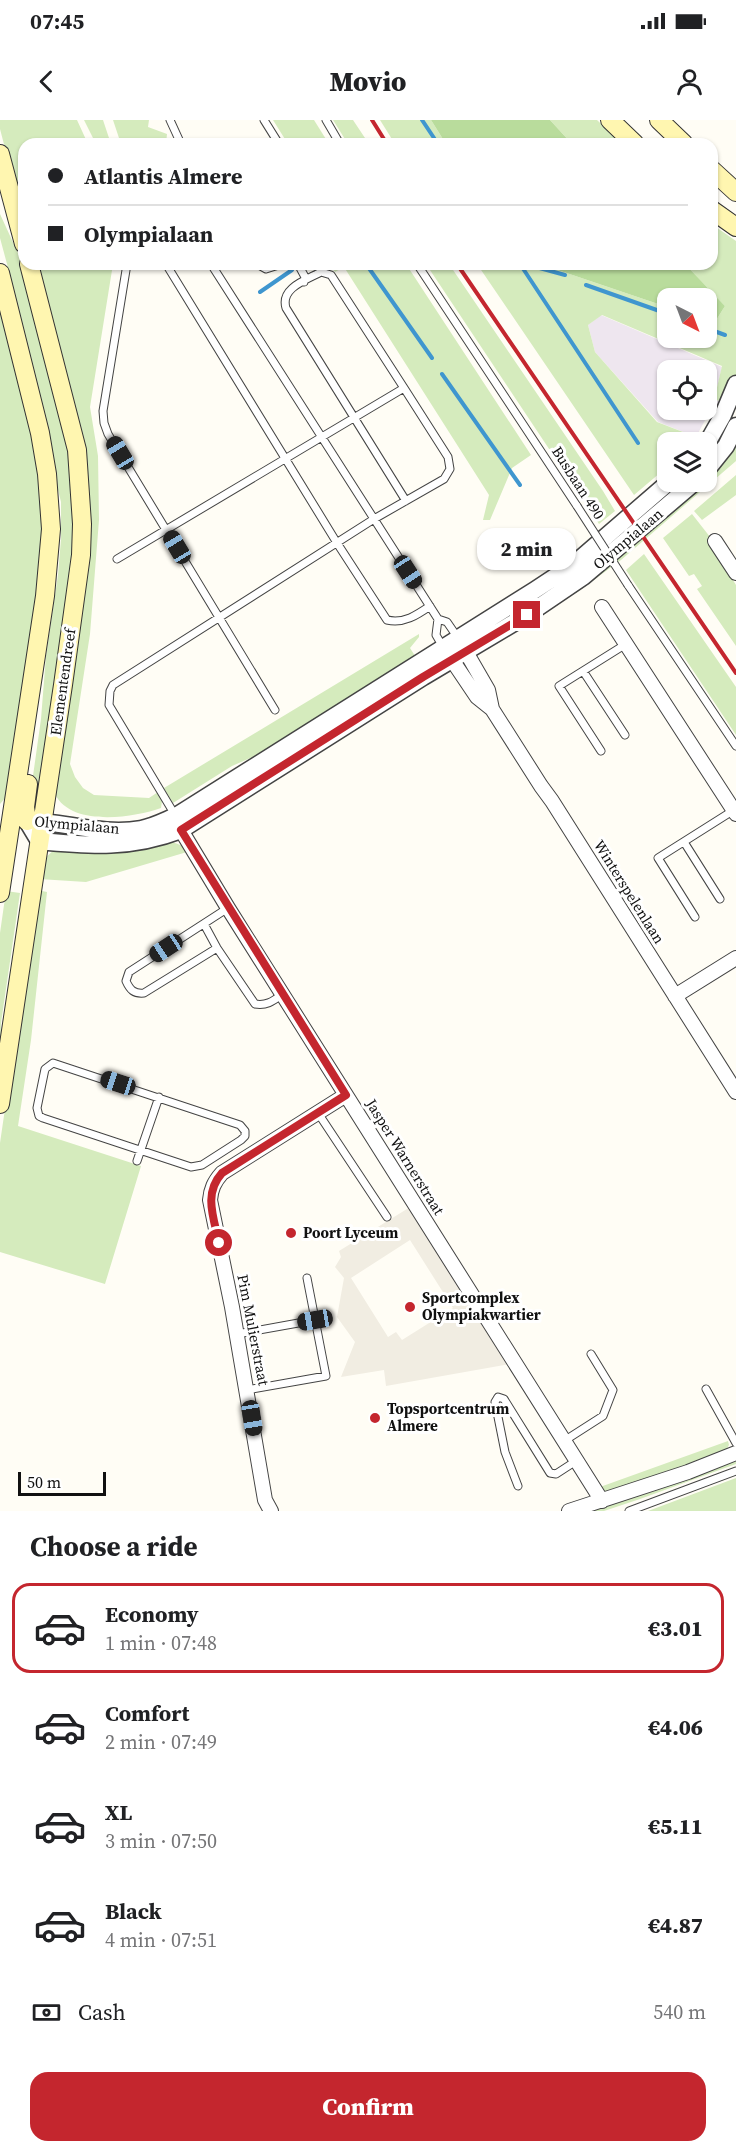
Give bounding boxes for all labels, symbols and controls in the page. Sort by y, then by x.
text: 07:45 [30,6,84,36]
text: Movio [330,63,406,100]
icon: back [30,65,63,98]
icon: person [673,65,706,98]
text: Atlantis Almere [84,161,242,191]
text: Olympialaan [84,219,213,249]
north arrow [657,288,717,348]
map controls [657,288,717,492]
button: locate [657,360,717,420]
button: layers [657,432,717,492]
car [103,433,137,473]
street label: Busbaan 490 [547,442,610,523]
street label: Olympialaan [588,503,667,574]
car [160,527,194,567]
callout: 2 min [478,528,576,570]
text: 2 min [500,535,553,563]
car [391,552,425,592]
route end [513,601,540,628]
street label: Elementendreef [45,625,81,737]
street label: Olympialaan [34,810,120,839]
street label: Winterspelenlaan [589,836,670,948]
car [146,931,186,965]
car [98,1069,138,1097]
street label: Jasper Warnerstraat [361,1094,450,1219]
place label: Poort Lyceum [303,1222,399,1243]
marker: Poort Lyceum [284,1226,298,1240]
route start [205,1229,232,1256]
street label: Pim Mulierstraat [232,1272,275,1387]
place label: Sportcomplex Olympiakwartier [422,1287,541,1325]
marker: Sportcomplex Olympiakwartier [403,1300,417,1314]
car [296,1308,334,1332]
place label: Topsportcentrum Almere [387,1398,510,1436]
car [240,1399,264,1437]
marker: Topsportcentrum Almere [368,1411,382,1425]
scale bar [18,1469,106,1496]
text: 50 m [27,1471,61,1493]
text: Choose a ride [30,1528,198,1565]
text: Economy [105,1599,199,1629]
icon: car [33,1601,87,1655]
text: €3.01 [648,1613,703,1643]
text: 1 min · 07:48 [105,1629,217,1657]
text: Comfort [105,1698,189,1728]
icon: car [33,1700,87,1754]
text: €4.06 [648,1712,703,1742]
text: 2 min · 07:49 [105,1728,217,1756]
text: XL [105,1797,132,1827]
icon: car [33,1799,87,1853]
text: €5.11 [648,1811,703,1841]
text: 3 min · 07:50 [105,1827,217,1855]
text: Black [105,1896,162,1926]
icon: car [33,1898,87,1952]
text: €4.87 [648,1910,703,1940]
text: 4 min · 07:51 [105,1926,217,1954]
icon: cash [30,1996,63,2029]
text: Cash [78,1997,126,2027]
text: 540 m [653,1998,706,2026]
button: Confirm [30,2072,706,2141]

